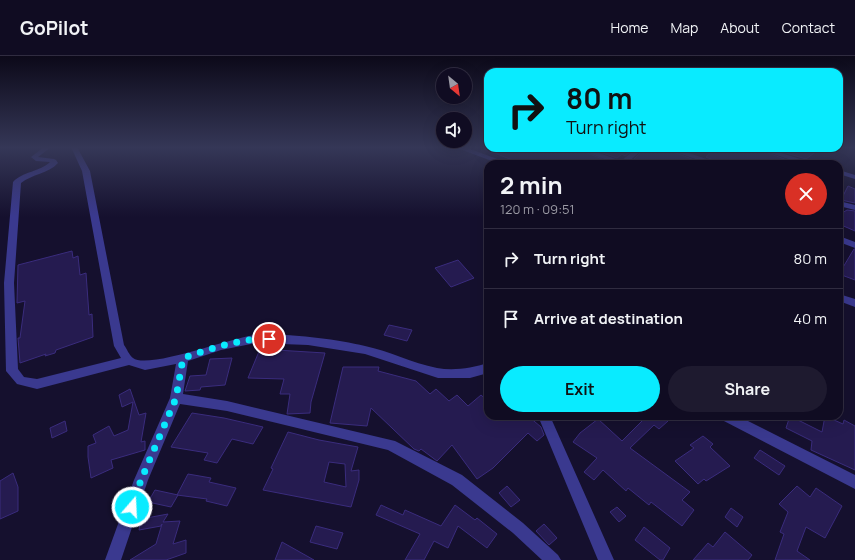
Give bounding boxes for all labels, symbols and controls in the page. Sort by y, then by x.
text: GoPilot [20,15,88,41]
text: Home [611,18,648,37]
text: Map [670,18,698,37]
text: About [720,18,760,37]
text: Contact [782,18,835,37]
north arrow [436,68,472,104]
map controls [436,68,472,148]
text: 80 m [566,79,632,117]
icon: right [500,84,552,136]
button: sound [436,112,472,148]
text: Turn right [566,115,647,139]
text: 2 min [500,168,562,201]
button: close [785,173,827,215]
text: 120 m · 09:51 [500,200,575,218]
icon: right [500,248,522,270]
text: Turn right [534,248,605,269]
text: 80 m [793,248,827,269]
icon: arrive [500,308,522,330]
text: Arrive at destination [534,308,683,329]
text: 40 m [793,308,827,329]
pin [252,322,286,356]
icon: arrive [258,328,280,350]
button: Exit [500,366,660,412]
button: Share [668,366,827,412]
position arrow [111,486,153,528]

